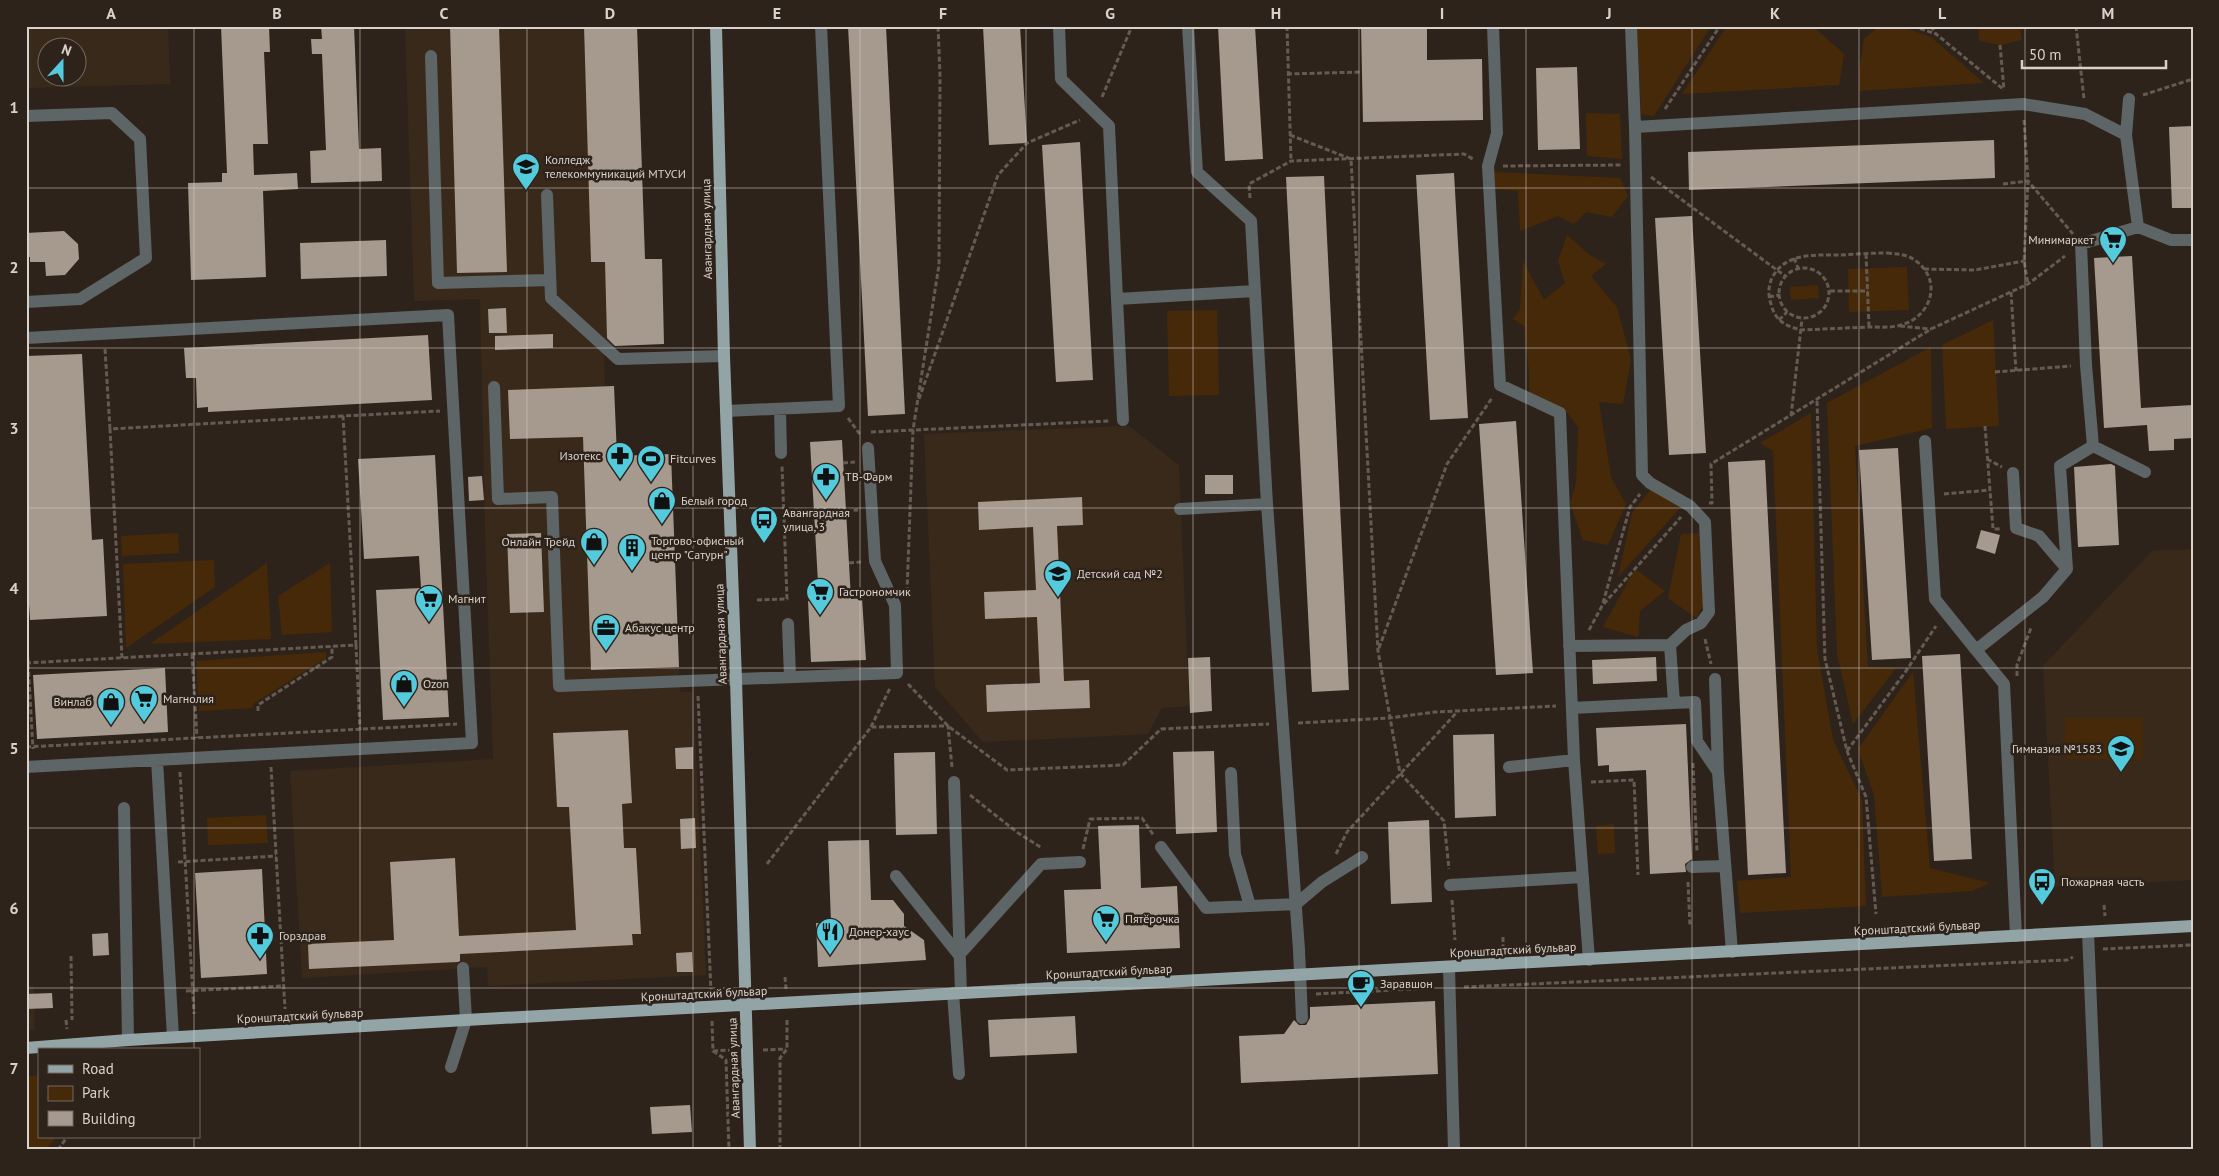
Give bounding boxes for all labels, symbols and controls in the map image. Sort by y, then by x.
text: A [106,3,116,23]
text: B [272,3,282,23]
text: C [440,3,449,23]
text: D [605,3,615,23]
text: E [773,3,781,23]
text: F [939,3,947,23]
text: G [1105,3,1115,23]
text: H [1271,3,1281,23]
text: I [1440,3,1444,23]
text: J [1605,3,1612,23]
text: K [1770,3,1780,23]
text: L [1938,3,1947,23]
text: M [2102,3,2114,23]
north arrow [38,38,88,88]
scale bar [2022,38,2165,70]
text: N [59,40,74,60]
text: 50 m [2029,45,2062,64]
text: 1 [9,97,19,117]
school or university icon: Колледж телекоммуникаций МТУСИ [511,152,541,191]
place label: Колледж телекоммуникаций МТУСИ [545,152,686,181]
street label: Авангардная улица [698,179,715,279]
supermarket icon: Минимаркет [2098,225,2128,264]
place label: Минимаркет [2028,232,2094,247]
text: 2 [9,257,19,277]
text: 3 [9,418,19,438]
pharmacy icon: Изотекс [605,441,635,480]
sports icon: Fitcurves [636,444,666,483]
place label: Изотекс [560,448,602,463]
place label: Fitcurves [670,451,716,466]
pharmacy icon: ТВ-Фарм [811,462,841,501]
place label: ТВ-Фарм [845,469,893,484]
shop icon: Белый город [647,486,677,525]
place label: Белый город [681,493,748,508]
bus stop icon: Авангардная улица, 3 [749,505,779,544]
place label: Авангардная улица, 3 [783,505,850,534]
shop icon: Онлайн Трейд [579,527,609,566]
building icon: Торгово-офисный центр "Сатурн" [617,533,647,572]
place label: Торгово-офисный центр "Сатурн" [651,533,744,562]
place label: Онлайн Трейд [501,534,576,549]
school or university icon: Детский сад №2 [1043,559,1073,598]
place label: Детский сад №2 [1077,566,1163,581]
supermarket icon: Гастрономчик [805,577,835,616]
text: 4 [9,578,19,598]
street label: Авангардная улица [711,583,730,685]
supermarket icon: Магнит [414,584,444,623]
place label: Гастрономчик [839,584,911,599]
place label: Магнит [448,591,486,606]
office icon: Абакус центр [591,613,621,652]
place label: Абакус центр [625,620,695,635]
shop icon: Ozon [389,669,419,708]
place label: Ozon [423,676,449,691]
supermarket icon: Магнолия [129,684,159,723]
shop icon: Винлаб [96,687,126,726]
place label: Магнолия [163,691,214,706]
place label: Винлаб [54,694,92,709]
school or university icon: Гимназия №1583 [2106,734,2136,773]
text: 5 [9,738,19,758]
place label: Гимназия №1583 [2012,741,2102,756]
bus stop icon: Пожарная часть [2027,867,2057,906]
place label: Пожарная часть [2061,874,2145,889]
text: 6 [9,898,19,918]
supermarket icon: Пятёрочка [1091,904,1121,943]
place label: Пятёрочка [1125,911,1180,926]
restaurant icon: Донер-хаус [815,917,845,956]
street label: Кронштадтский бульвар [1853,917,1981,938]
pharmacy icon: Горздрав [245,921,275,960]
place label: Донер-хаус [849,924,910,939]
place label: Горздрав [279,928,326,943]
street label: Кронштадтский бульвар [1449,939,1577,960]
street label: Кронштадтский бульвар [1045,961,1173,982]
cafe icon: Заравшон [1346,969,1376,1008]
place label: Заравшон [1380,976,1433,991]
street label: Кронштадтский бульвар [640,983,768,1004]
street label: Кронштадтский бульвар [236,1005,364,1026]
street label: Авангардная улица [724,1017,743,1119]
legend [38,1048,200,1138]
text: 7 [9,1058,19,1078]
text: Road [82,1059,114,1078]
text: Park [82,1083,110,1102]
text: Building [82,1109,136,1128]

